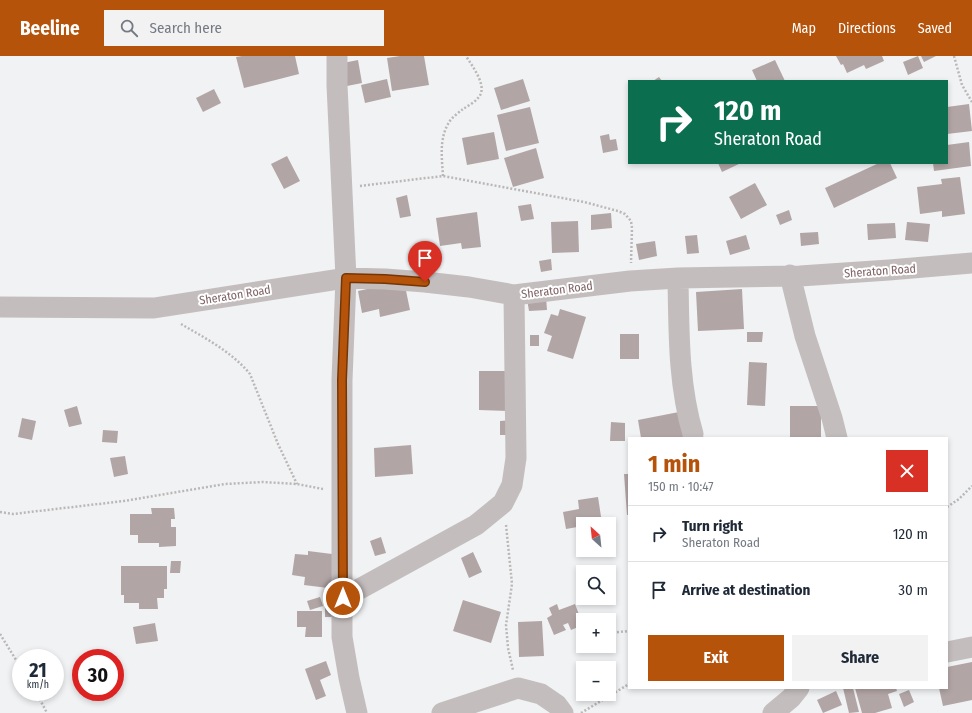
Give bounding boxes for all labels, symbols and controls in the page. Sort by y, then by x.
search box [104,10,384,46]
text: Beeline [20,17,80,40]
icon: search [118,17,140,39]
text: Search here [150,19,222,37]
text: Map [792,20,816,37]
text: Directions [838,20,896,37]
text: Saved [918,20,952,37]
text: 120 m [714,94,781,127]
icon: right [648,96,700,148]
text: Sheraton Road [714,128,822,150]
pin [408,241,442,282]
icon: arrive [414,247,436,269]
street label: Sheraton Road [844,262,916,280]
street label: Sheraton Road [520,279,594,301]
street label: Sheraton Road [198,282,272,308]
text: 1 min [648,450,700,478]
button: close [886,450,928,492]
text: 150 m · 10:47 [648,479,714,494]
north arrow [576,517,616,557]
map controls [576,517,616,701]
text: Turn right [682,517,743,535]
icon: right [648,523,670,545]
text: 120 m [893,525,928,543]
text: Sheraton Road [682,535,760,550]
button: search [576,565,616,605]
position arrow [322,577,364,619]
icon: arrive [648,579,670,601]
text: Arrive at destination [682,581,810,599]
text: 30 m [898,581,928,599]
button: + [576,613,616,653]
button: Exit [648,635,784,681]
button: Share [792,635,928,681]
speed limit sign: 30 [72,649,124,701]
text: 21 [29,658,47,682]
button: − [576,661,616,701]
text: km/h [27,679,49,691]

